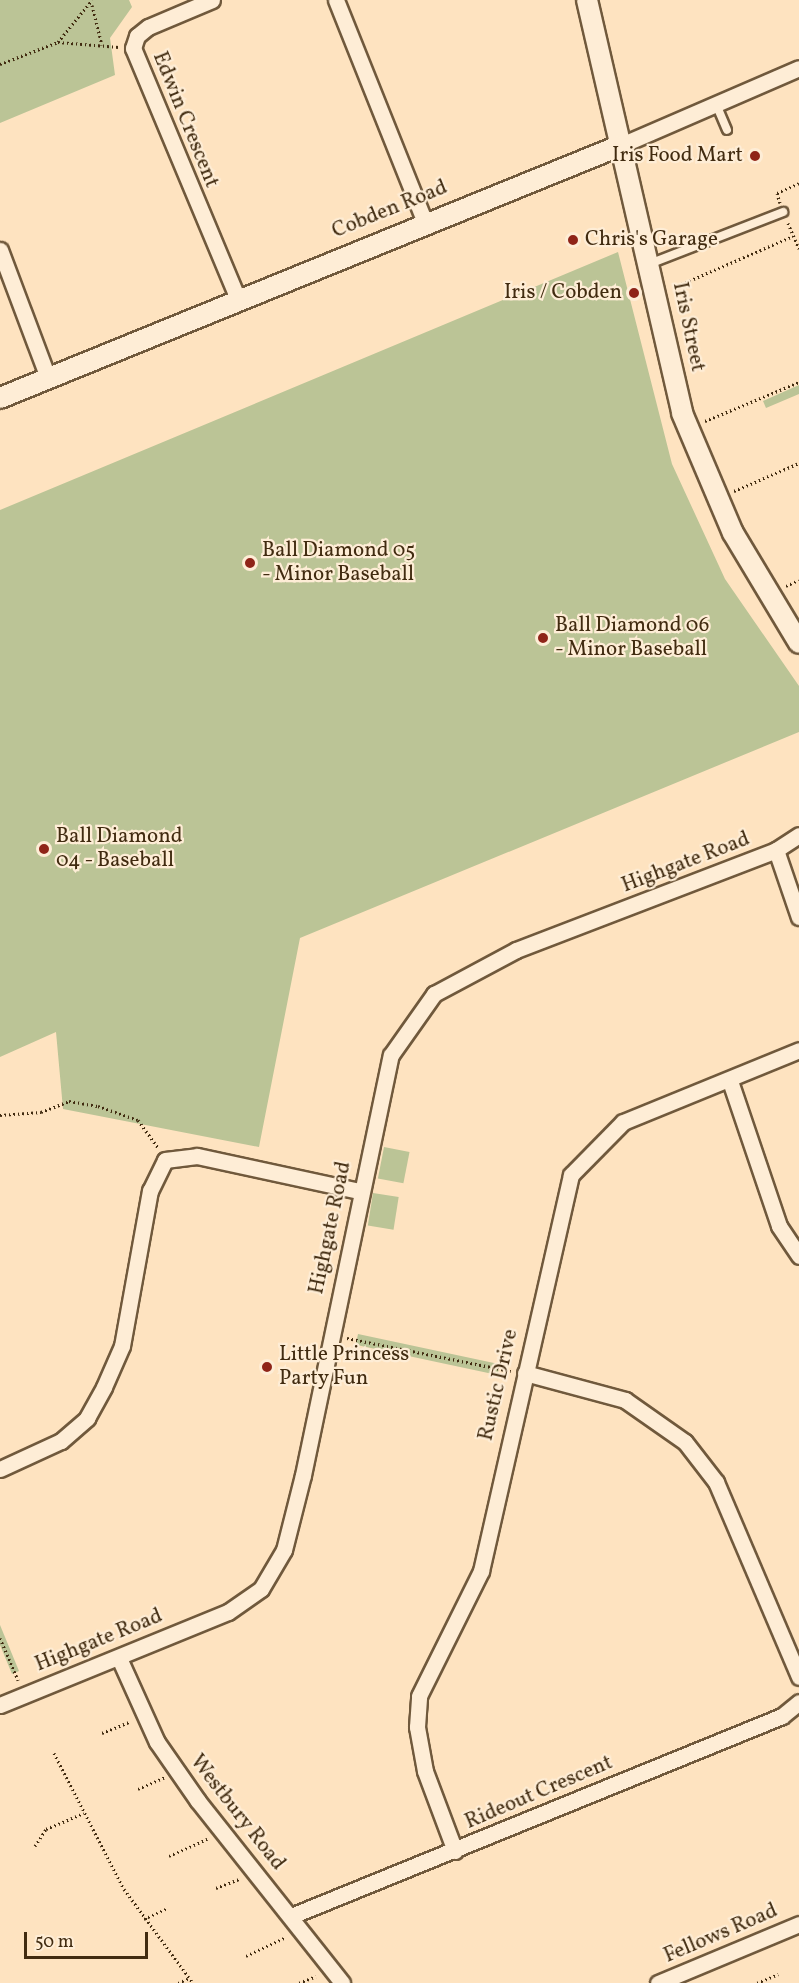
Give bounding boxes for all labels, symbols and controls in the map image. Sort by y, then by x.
street label: Edwin Crescent [146,48,224,192]
place label: Iris Food Mart [612,143,743,169]
marker: Iris Food Mart [748,149,762,163]
street label: Cobden Road [329,175,451,245]
place label: Chris's Garage [585,227,718,253]
marker: Chris's Garage [566,233,580,247]
place label: Iris / Cobden [504,280,622,306]
street label: Iris Street [666,280,710,374]
marker: Iris / Cobden [627,286,641,300]
place label: Ball Diamond 05 - Minor Baseball [262,538,415,588]
marker: Ball Diamond 05 - Minor Baseball [243,556,257,570]
place label: Ball Diamond 06 - Minor Baseball [555,613,709,663]
marker: Ball Diamond 06 - Minor Baseball [536,631,550,645]
place label: Ball Diamond 04 - Baseball [56,824,183,874]
street label: Highgate Road [618,827,754,899]
marker: Ball Diamond 04 - Baseball [37,842,51,856]
street label: Highgate Road [305,1159,357,1297]
street label: Rustic Drive [474,1327,524,1443]
place label: Little Princess Party Fun [279,1342,409,1392]
marker: Little Princess Party Fun [260,1360,274,1374]
street label: Highgate Road [32,1604,166,1678]
street label: Westbury Road [184,1750,290,1876]
street label: Rideout Crescent [461,1751,617,1835]
street label: Fellows Road [660,1899,782,1969]
scale bar [27,1920,152,1958]
text: 50 m [35,1930,74,1955]

